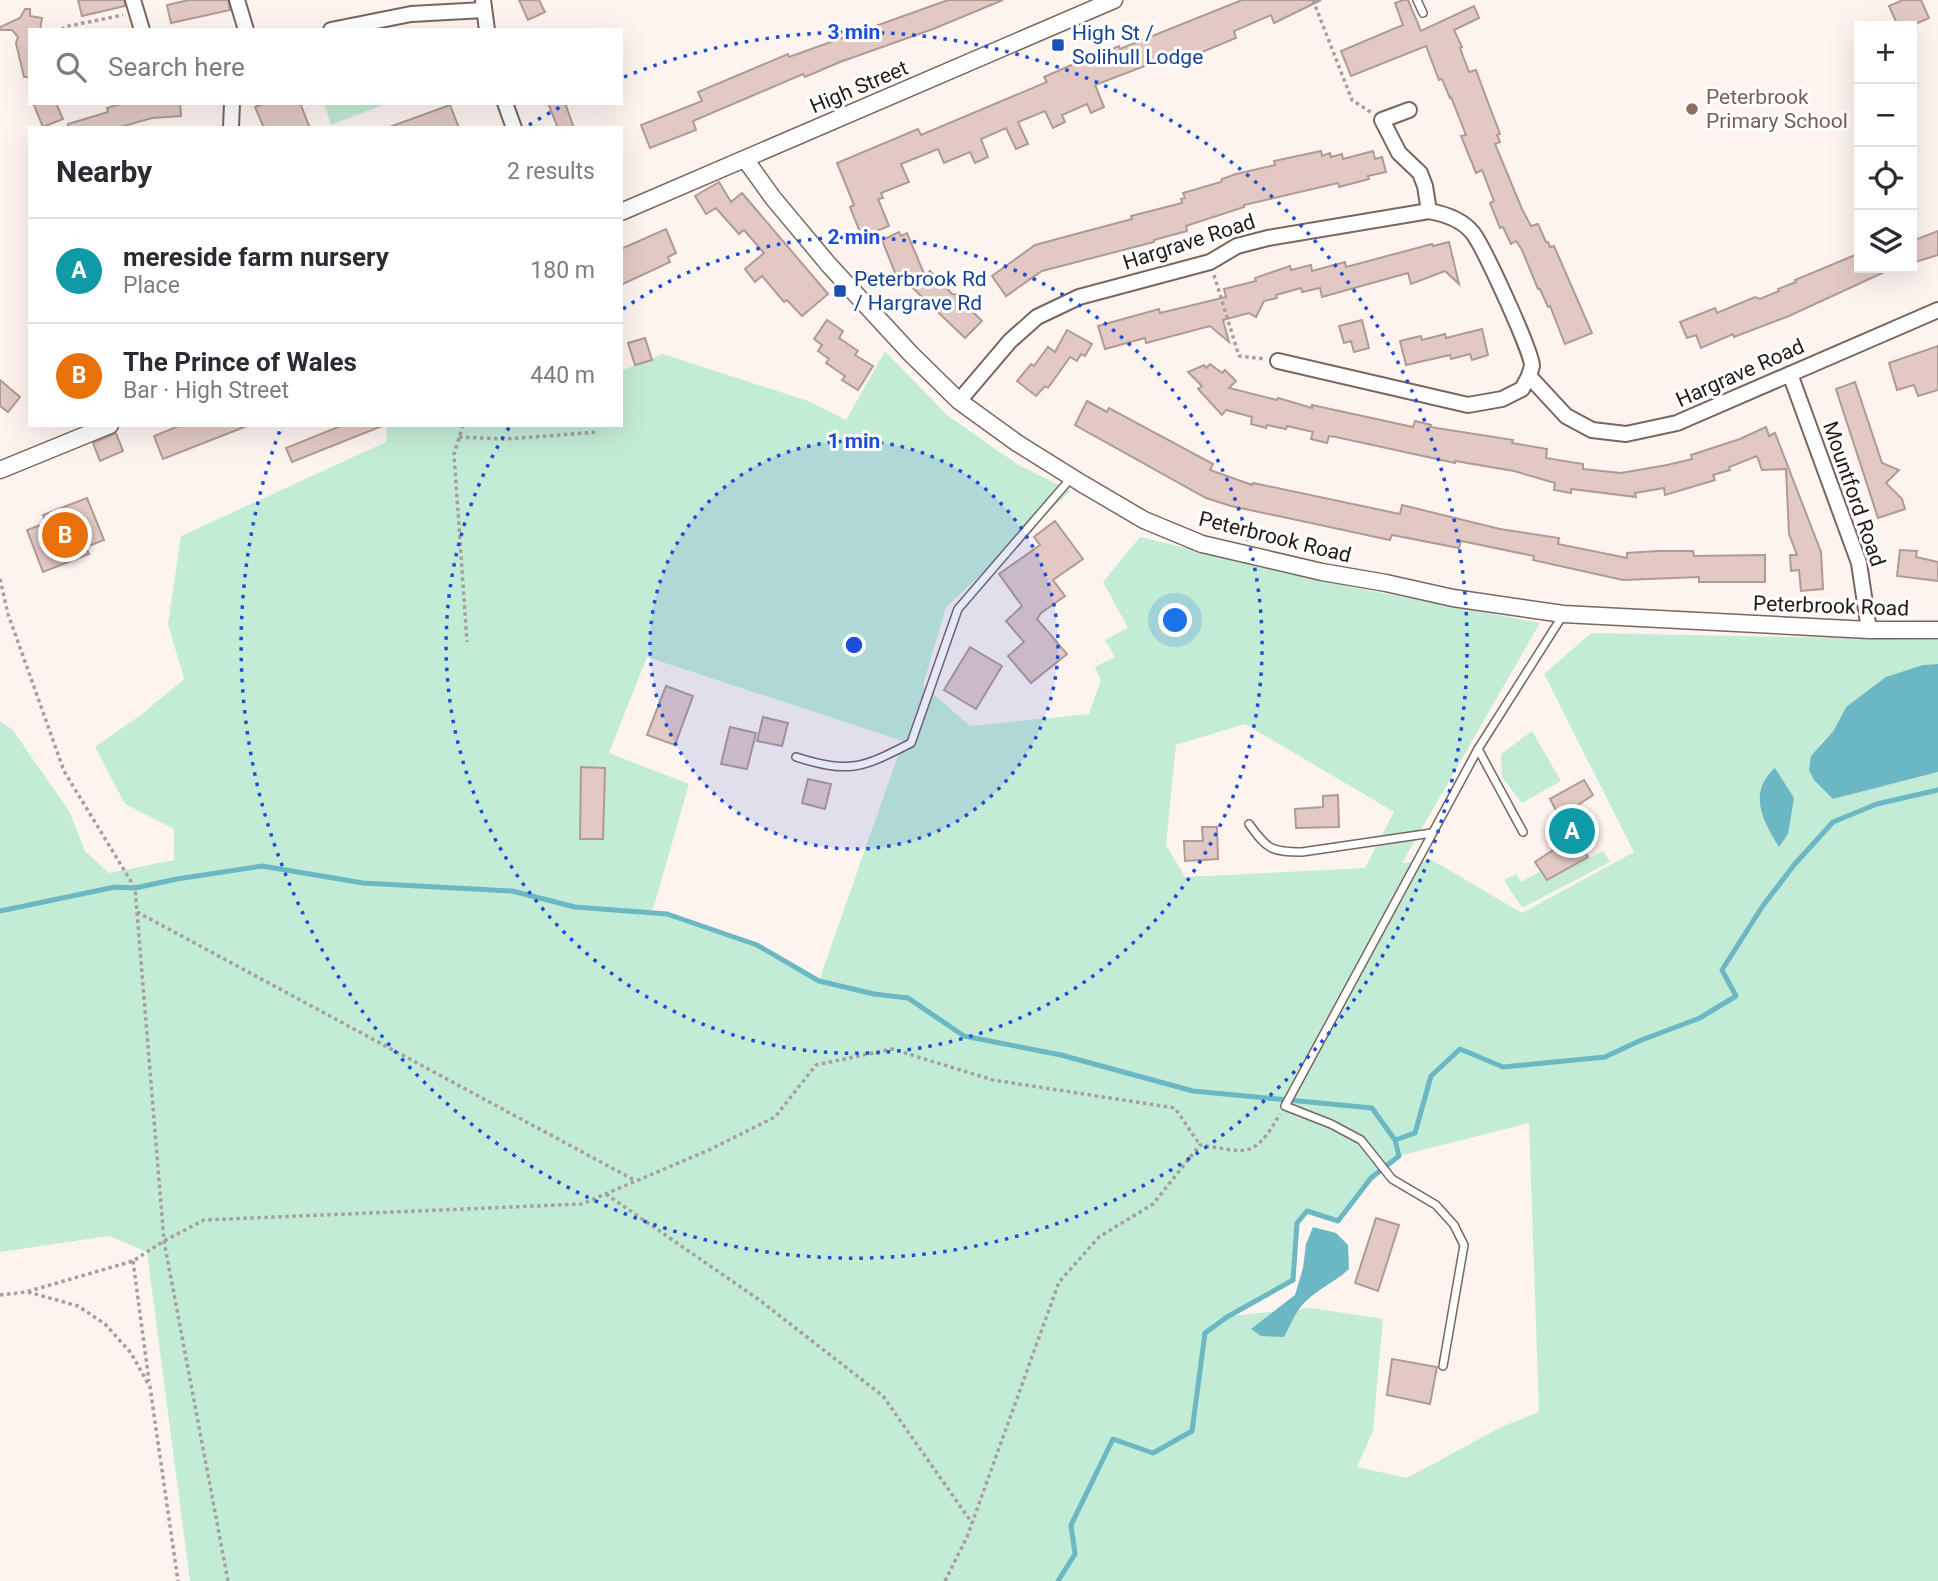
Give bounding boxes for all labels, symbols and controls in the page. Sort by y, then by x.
text: 3 min [828,20,880,44]
place label: High St / Solihull Lodge [1072,21,1203,69]
map controls [1854,21,1917,273]
button: + [1854,21,1917,84]
search box [28,28,623,105]
marker: High St / Solihull Lodge [1050,37,1066,53]
icon: search [52,48,90,86]
text: Search here [108,52,245,82]
street label: High Street [806,56,912,118]
button: − [1854,84,1917,147]
place label: Peterbrook Primary School [1706,85,1848,133]
marker: Peterbrook Primary School [1684,101,1700,117]
button: locate [1854,147,1917,210]
text: Nearby [56,154,152,189]
text: 2 results [507,158,595,185]
street label: Hargrave Road [1120,209,1258,275]
button: layers [1854,210,1917,273]
text: 2 min [828,225,880,249]
text: mereside farm nursery [123,242,389,272]
text: A [71,257,87,284]
text: 180 m [530,257,595,284]
place label: Peterbrook Rd / Hargrave Rd [854,267,987,315]
text: Place [123,272,180,299]
marker: Peterbrook Rd / Hargrave Rd [832,283,848,299]
street label: Hargrave Road [1672,334,1808,412]
text: The Prince of Wales [123,347,357,377]
text: B [72,362,86,389]
text: 440 m [530,362,595,389]
text: Bar · High Street [123,377,289,404]
street label: Mountford Road [1818,418,1890,570]
text: 1 min [828,429,880,453]
street label: Peterbrook Road [1196,506,1354,568]
pin: B [42,509,88,561]
street label: Peterbrook Road [1753,591,1909,621]
your location [1158,603,1192,637]
centre of rings [842,633,866,657]
pin: A [1549,805,1595,857]

